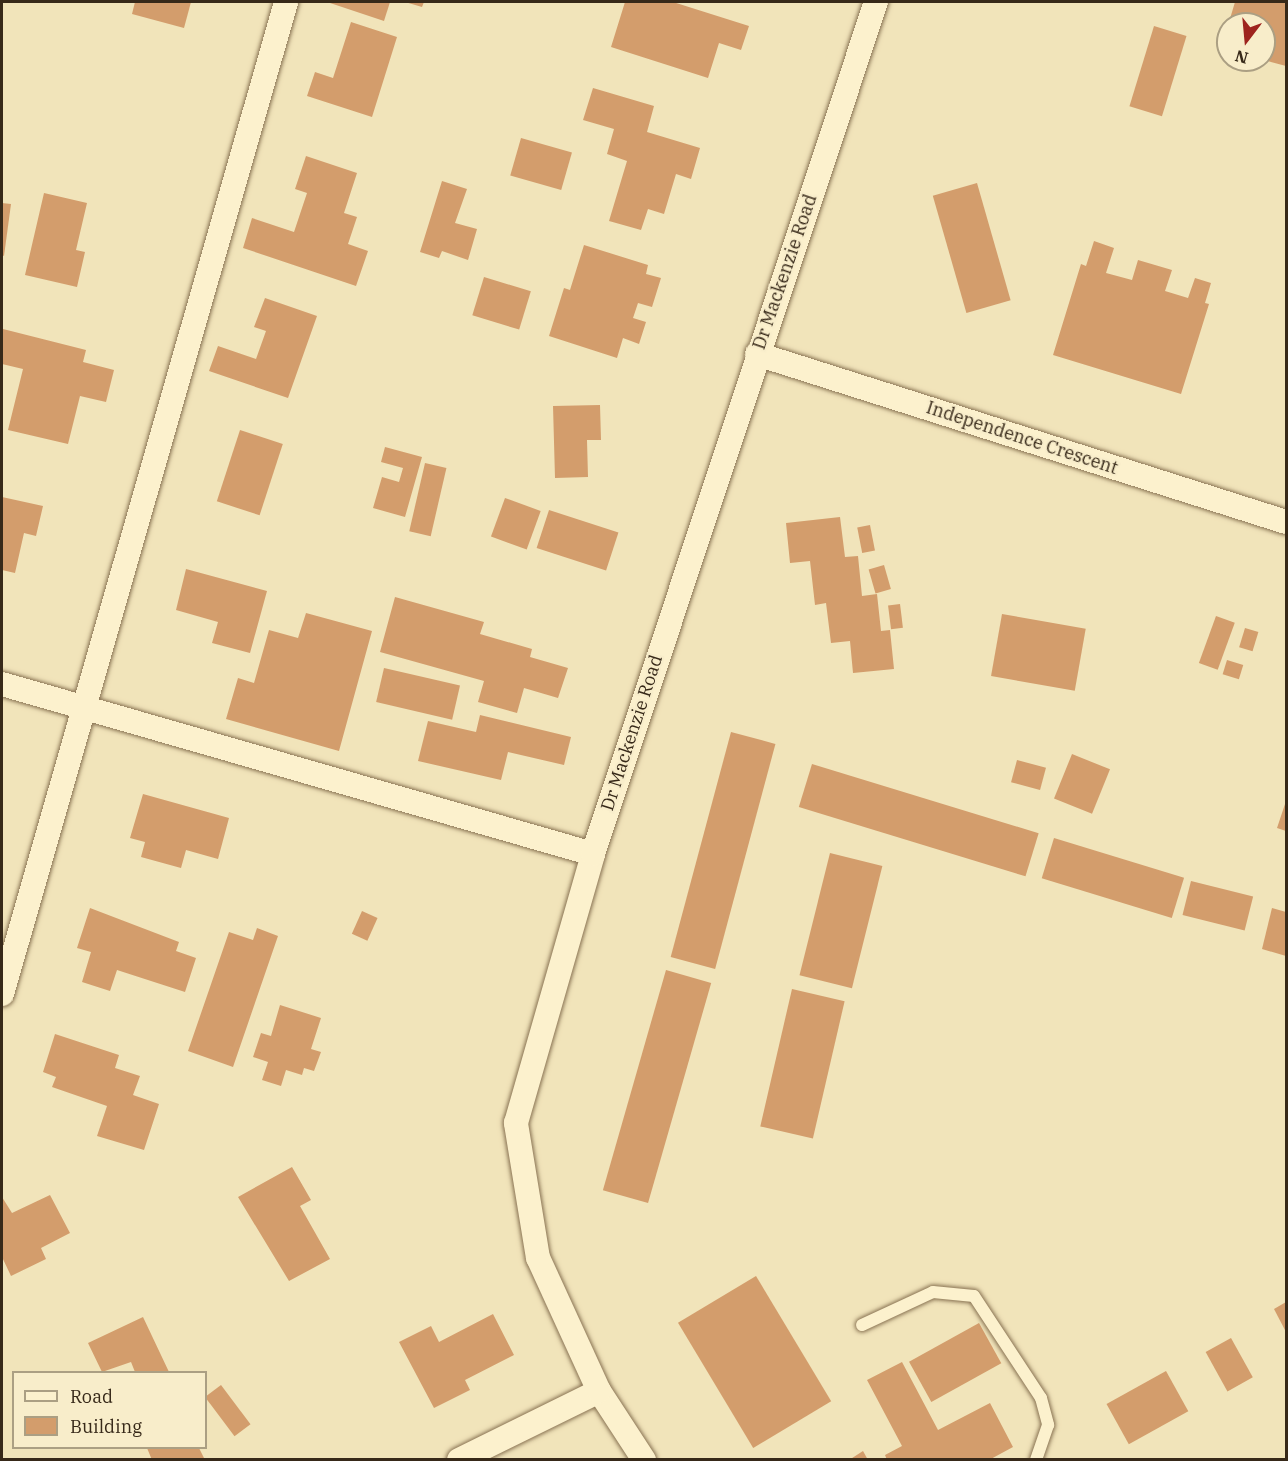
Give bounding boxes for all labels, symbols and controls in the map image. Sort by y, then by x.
north arrow [1216,12,1276,72]
text: N [1233,46,1250,69]
street label: Dr Mackenzie Road [748,192,822,352]
street label: Independence Crescent [923,397,1121,479]
street label: Dr Mackenzie Road [597,652,667,814]
legend [12,1371,207,1449]
text: Road [70,1385,113,1408]
text: Building [70,1415,142,1438]

